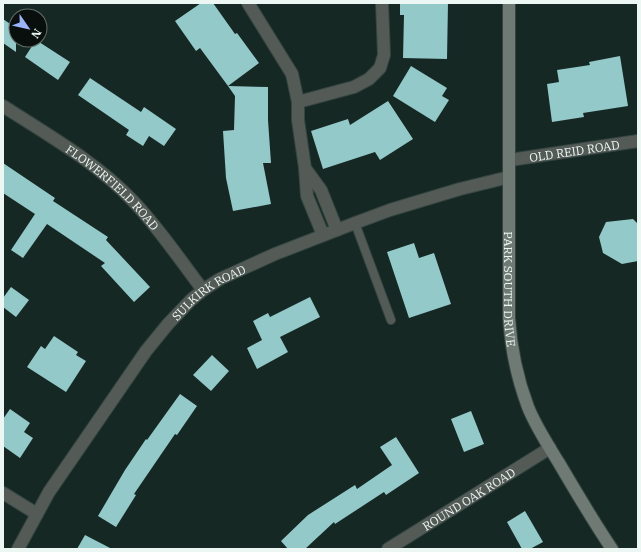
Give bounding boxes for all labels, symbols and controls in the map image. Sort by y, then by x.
north arrow [8,8,48,48]
text: N [28,26,45,41]
street label: OLD REID ROAD [528,136,621,165]
street label: FLOWERFIELD ROAD [63,141,162,233]
street label: PARK SOUTH DRIVE [502,231,520,348]
street label: SULKIRK ROAD [168,261,248,323]
street label: ROUND OAK ROAD [419,464,518,533]

